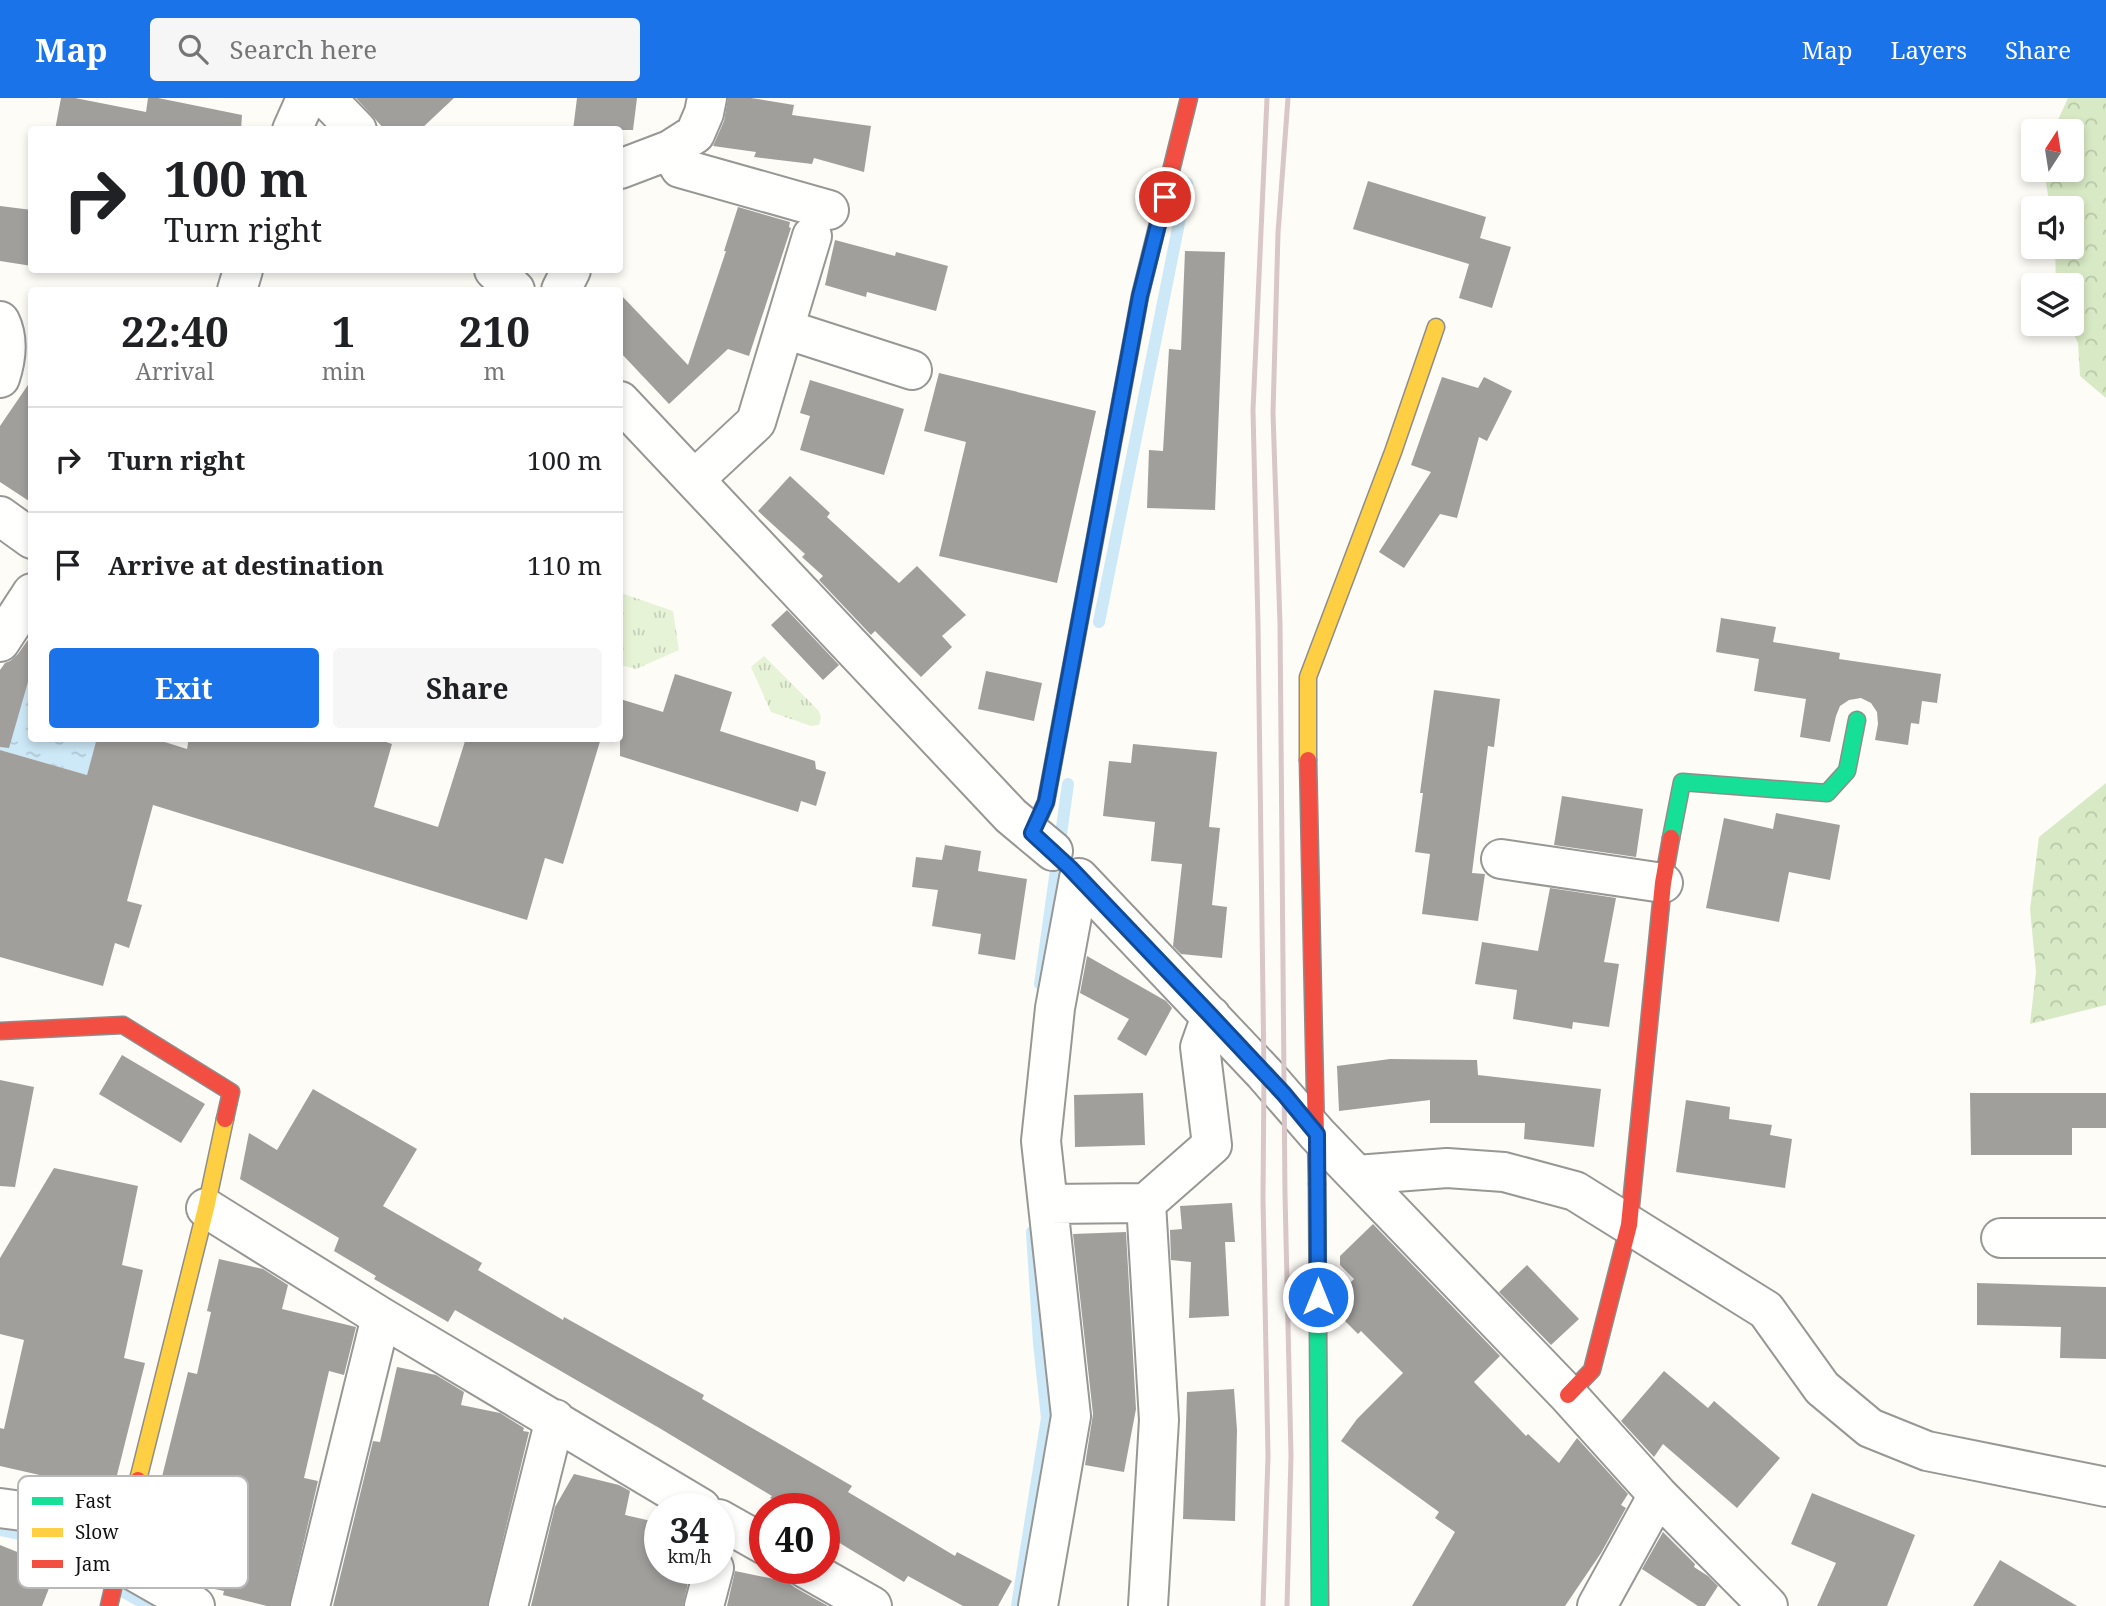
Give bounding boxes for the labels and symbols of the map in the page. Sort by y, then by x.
north arrow [2021,119,2084,182]
pin [1135,167,1195,227]
position arrow [1281,1260,1355,1334]
legend [18,1476,248,1588]
text: Fast [75,1488,112,1514]
speed limit sign: 40 [749,1493,840,1584]
text: Slow [75,1519,119,1545]
text: Jam [74,1551,110,1577]

